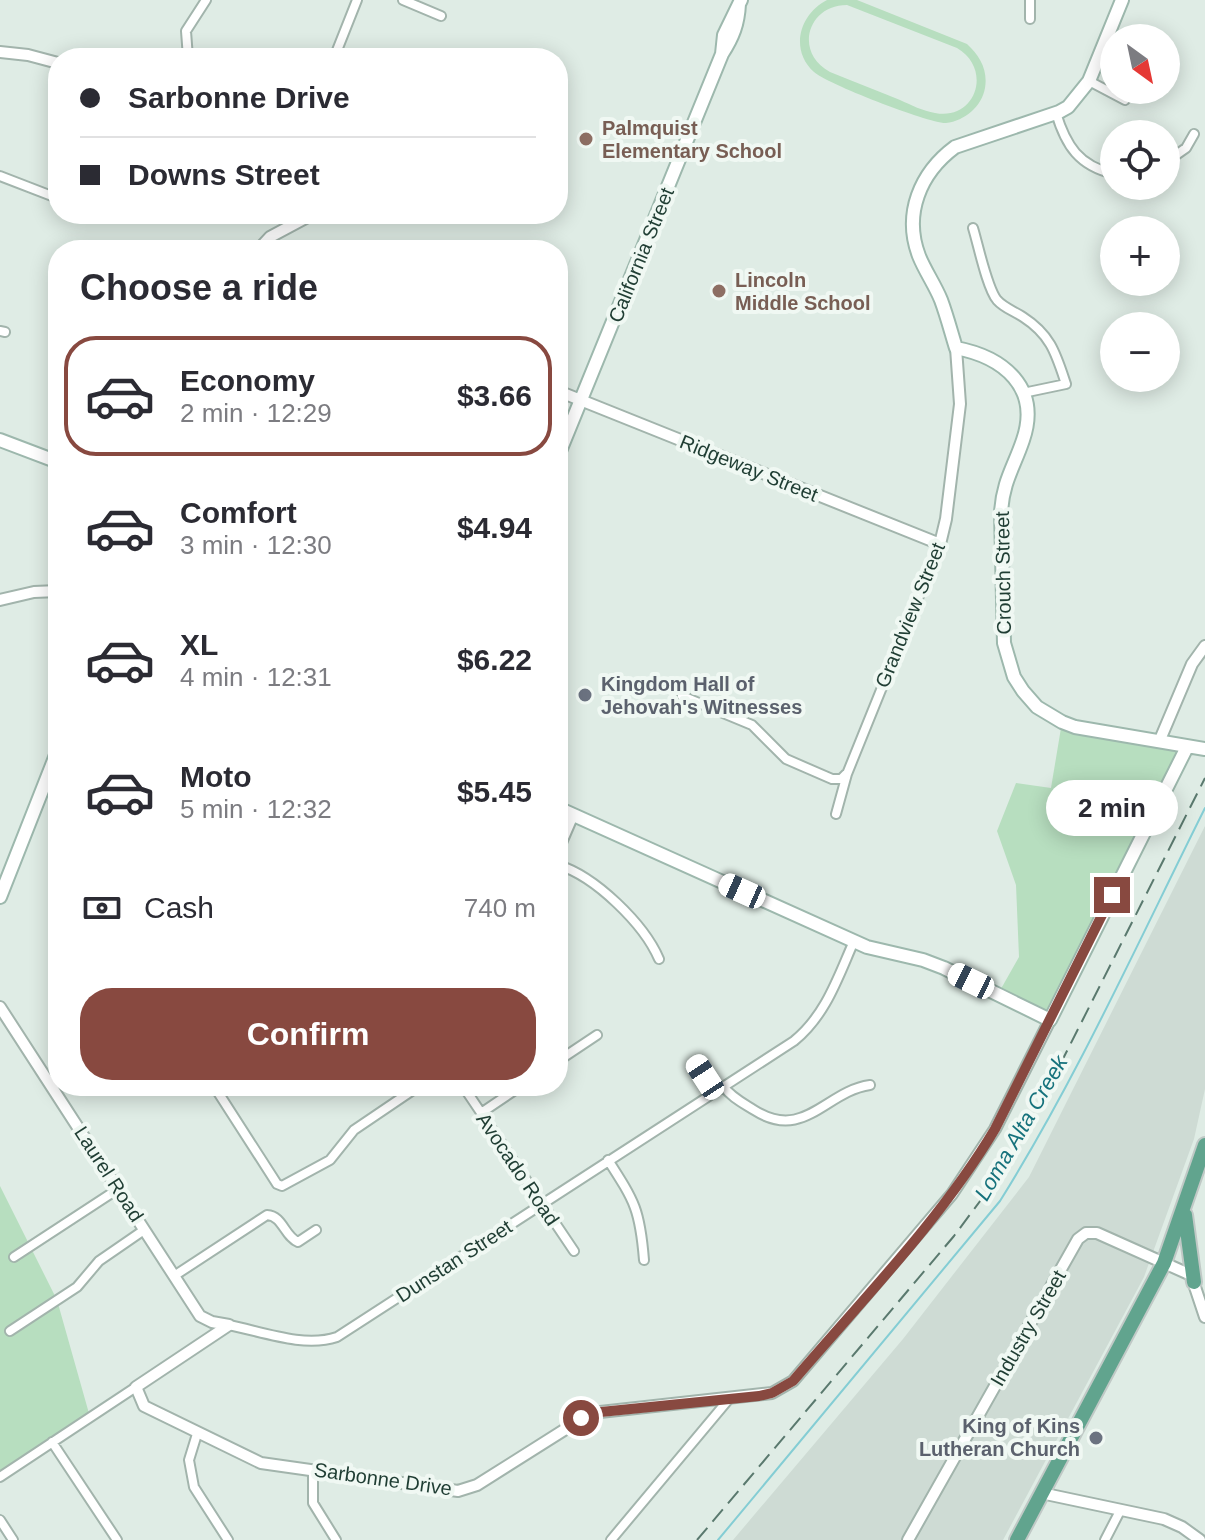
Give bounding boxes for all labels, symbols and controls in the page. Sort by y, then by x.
north arrow [1100,24,1180,104]
map controls [1100,24,1180,392]
text: Sarbonne Drive [128,81,350,114]
place label: Palmquist Elementary School [602,117,782,162]
button: locate [1100,120,1180,200]
marker: Palmquist Elementary School [577,130,595,148]
text: Downs Street [128,158,320,191]
street label: California Street [604,184,678,326]
button: + [1100,216,1180,296]
text: Choose a ride [80,267,318,308]
place label: Lincoln Middle School [735,269,871,314]
marker: Lincoln Middle School [710,282,728,300]
button: − [1100,312,1180,392]
icon: car [84,360,156,432]
text: Economy [180,364,315,397]
text: $3.66 [457,379,532,412]
text: 2 min · 12:29 [180,398,332,428]
street label: Ridgeway Street [677,430,822,506]
icon: car [84,492,156,564]
text: Comfort [180,496,297,529]
text: $4.94 [457,511,532,544]
street label: Crouch Street [991,511,1015,635]
text: 3 min · 12:30 [180,530,332,560]
street label: Grandview Street [871,539,949,691]
icon: car [84,624,156,696]
text: XL [180,628,218,661]
text: $6.22 [457,643,532,676]
text: 4 min · 12:31 [180,662,332,692]
place label: Kingdom Hall of Jehovah's Witnesses [601,673,802,718]
marker: Kingdom Hall of Jehovah's Witnesses [576,686,594,704]
icon: car [84,756,156,828]
text: Moto [180,760,252,793]
text: $5.45 [457,775,532,808]
callout: 2 min [1046,779,1178,835]
text: 2 min [1078,793,1146,823]
text: 5 min · 12:32 [180,794,332,824]
car [715,870,769,912]
route end [1094,877,1130,913]
icon: cash [80,886,124,930]
text: Cash [144,891,214,924]
text: 740 m [464,893,536,923]
car [944,960,998,1002]
button: Confirm [80,988,536,1080]
car [682,1050,728,1104]
water label: Loma Alta Creek [969,1050,1073,1205]
street label: Avocado Road [472,1109,564,1229]
street label: Laurel Road [70,1122,148,1226]
street label: Dunstan Street [392,1215,516,1307]
street label: Industry Street [986,1266,1070,1390]
route start [563,1400,599,1436]
place label: King of Kins Lutheran Church [919,1415,1080,1460]
marker: King of Kins Lutheran Church [1087,1429,1105,1447]
street label: Sarbonne Drive [313,1458,453,1500]

